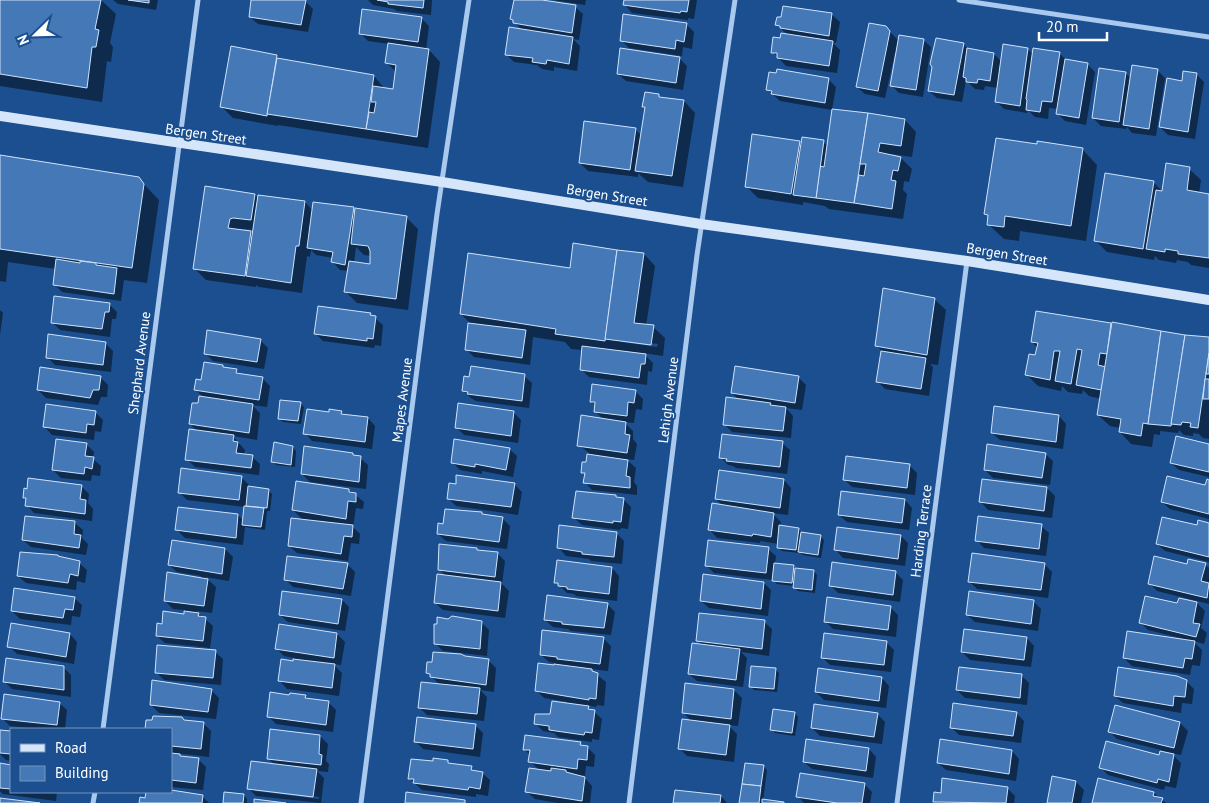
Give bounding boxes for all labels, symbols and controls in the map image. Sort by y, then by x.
north arrow [10,10,60,60]
scale bar [1039,10,1106,42]
text: 20 m [1046,17,1079,36]
text: N [13,32,33,48]
street label: Bergen Street [164,119,248,149]
street label: Bergen Street [565,180,649,210]
street label: Bergen Street [965,239,1049,269]
street label: Shephard Avenue [124,310,154,416]
street label: Mapes Avenue [388,356,416,444]
street label: Lehigh Avenue [654,356,682,444]
street label: Harding Terrace [906,483,936,579]
legend [10,728,172,793]
text: Road [55,738,87,757]
text: Building [55,763,109,782]

